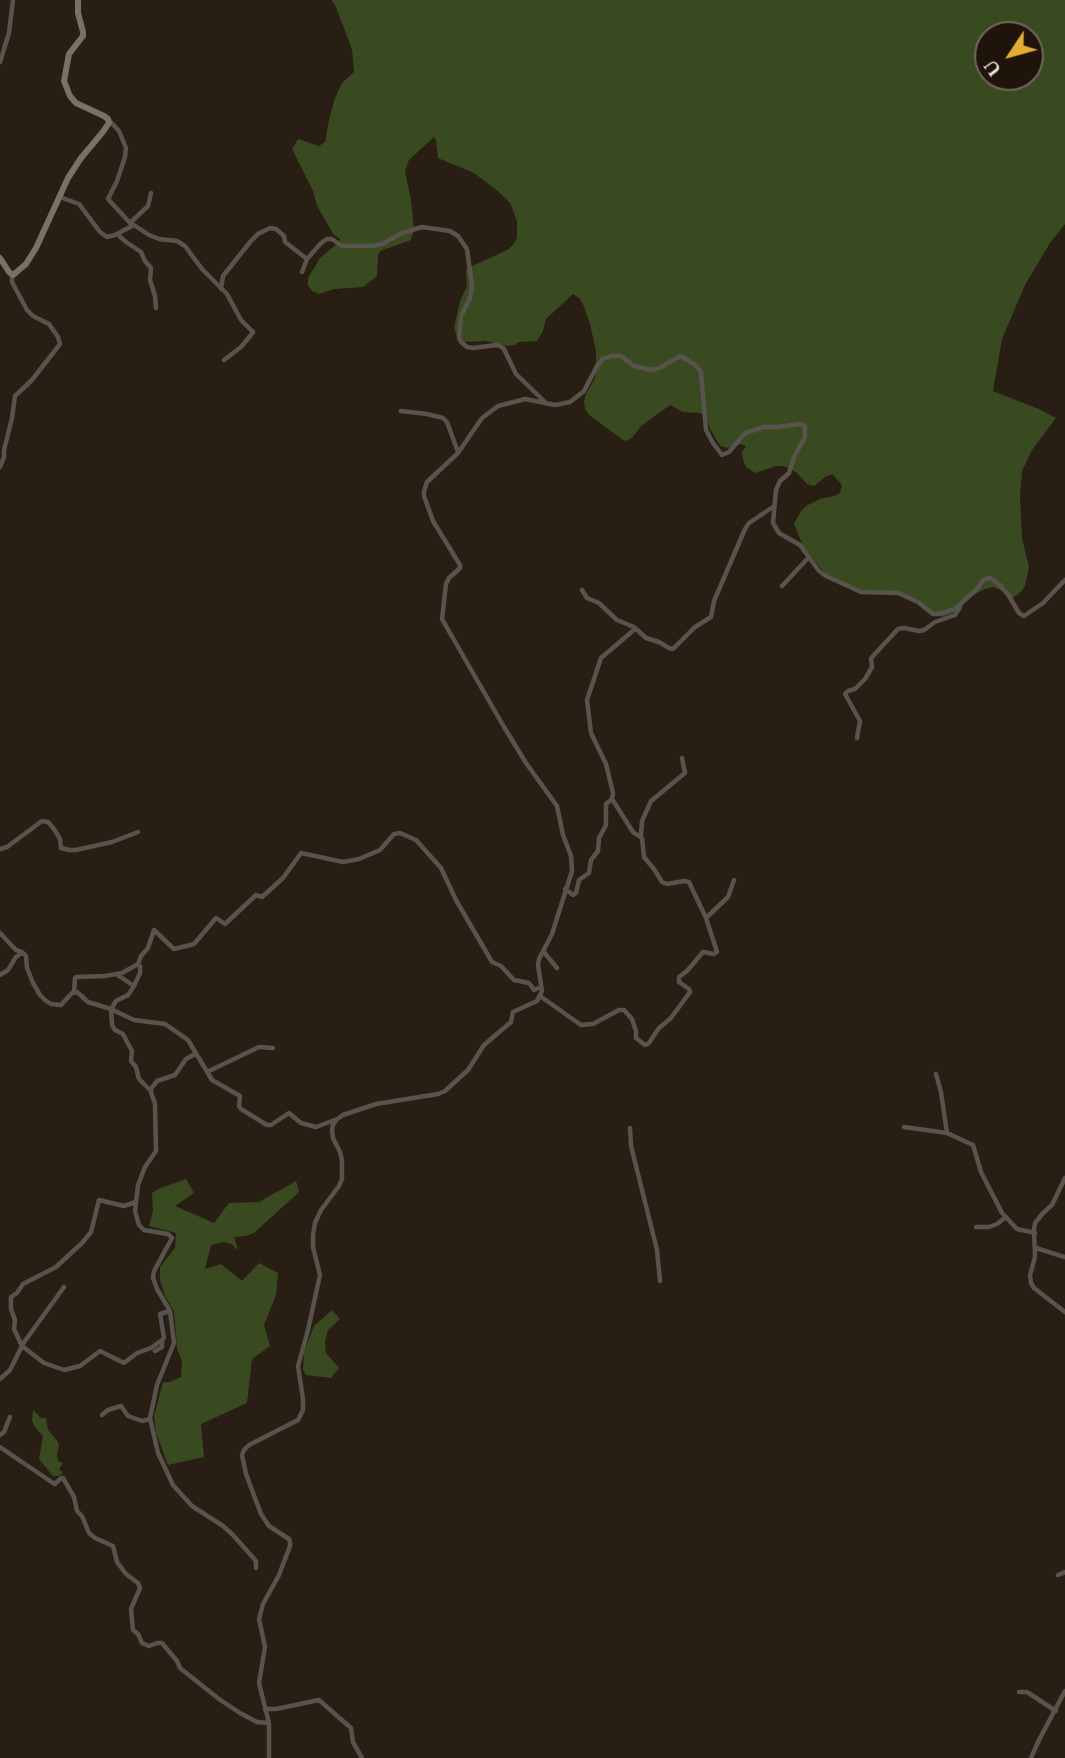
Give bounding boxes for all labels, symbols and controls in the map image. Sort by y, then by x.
north arrow [974,21,1044,91]
text: U [977,52,1010,82]

